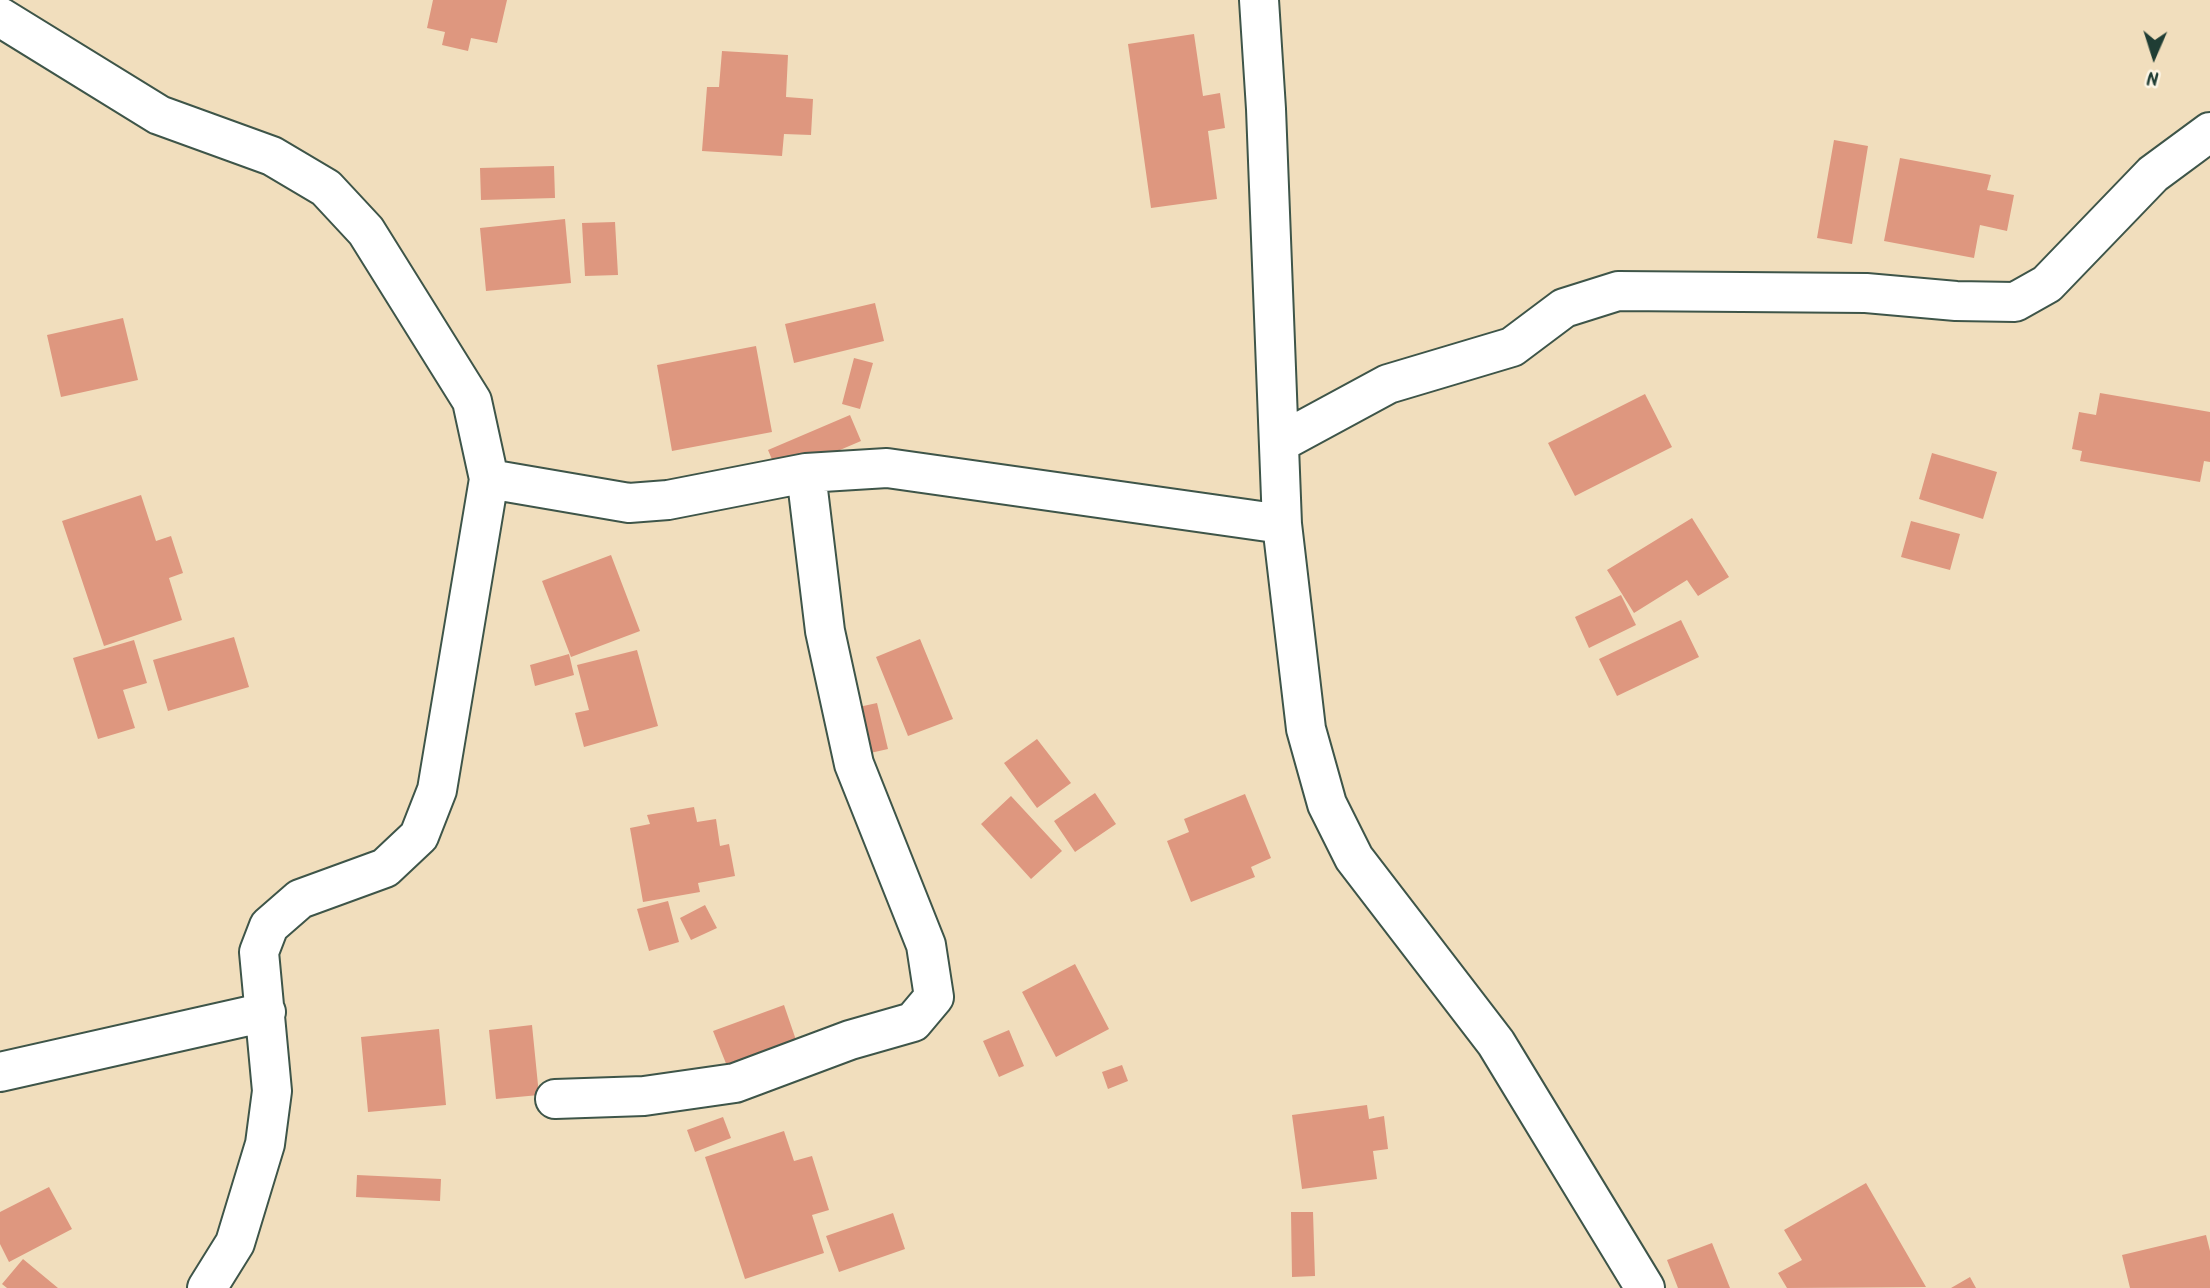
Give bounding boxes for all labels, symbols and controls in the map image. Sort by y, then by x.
north arrow [2119,21,2189,91]
text: N [2146,62,2160,92]

